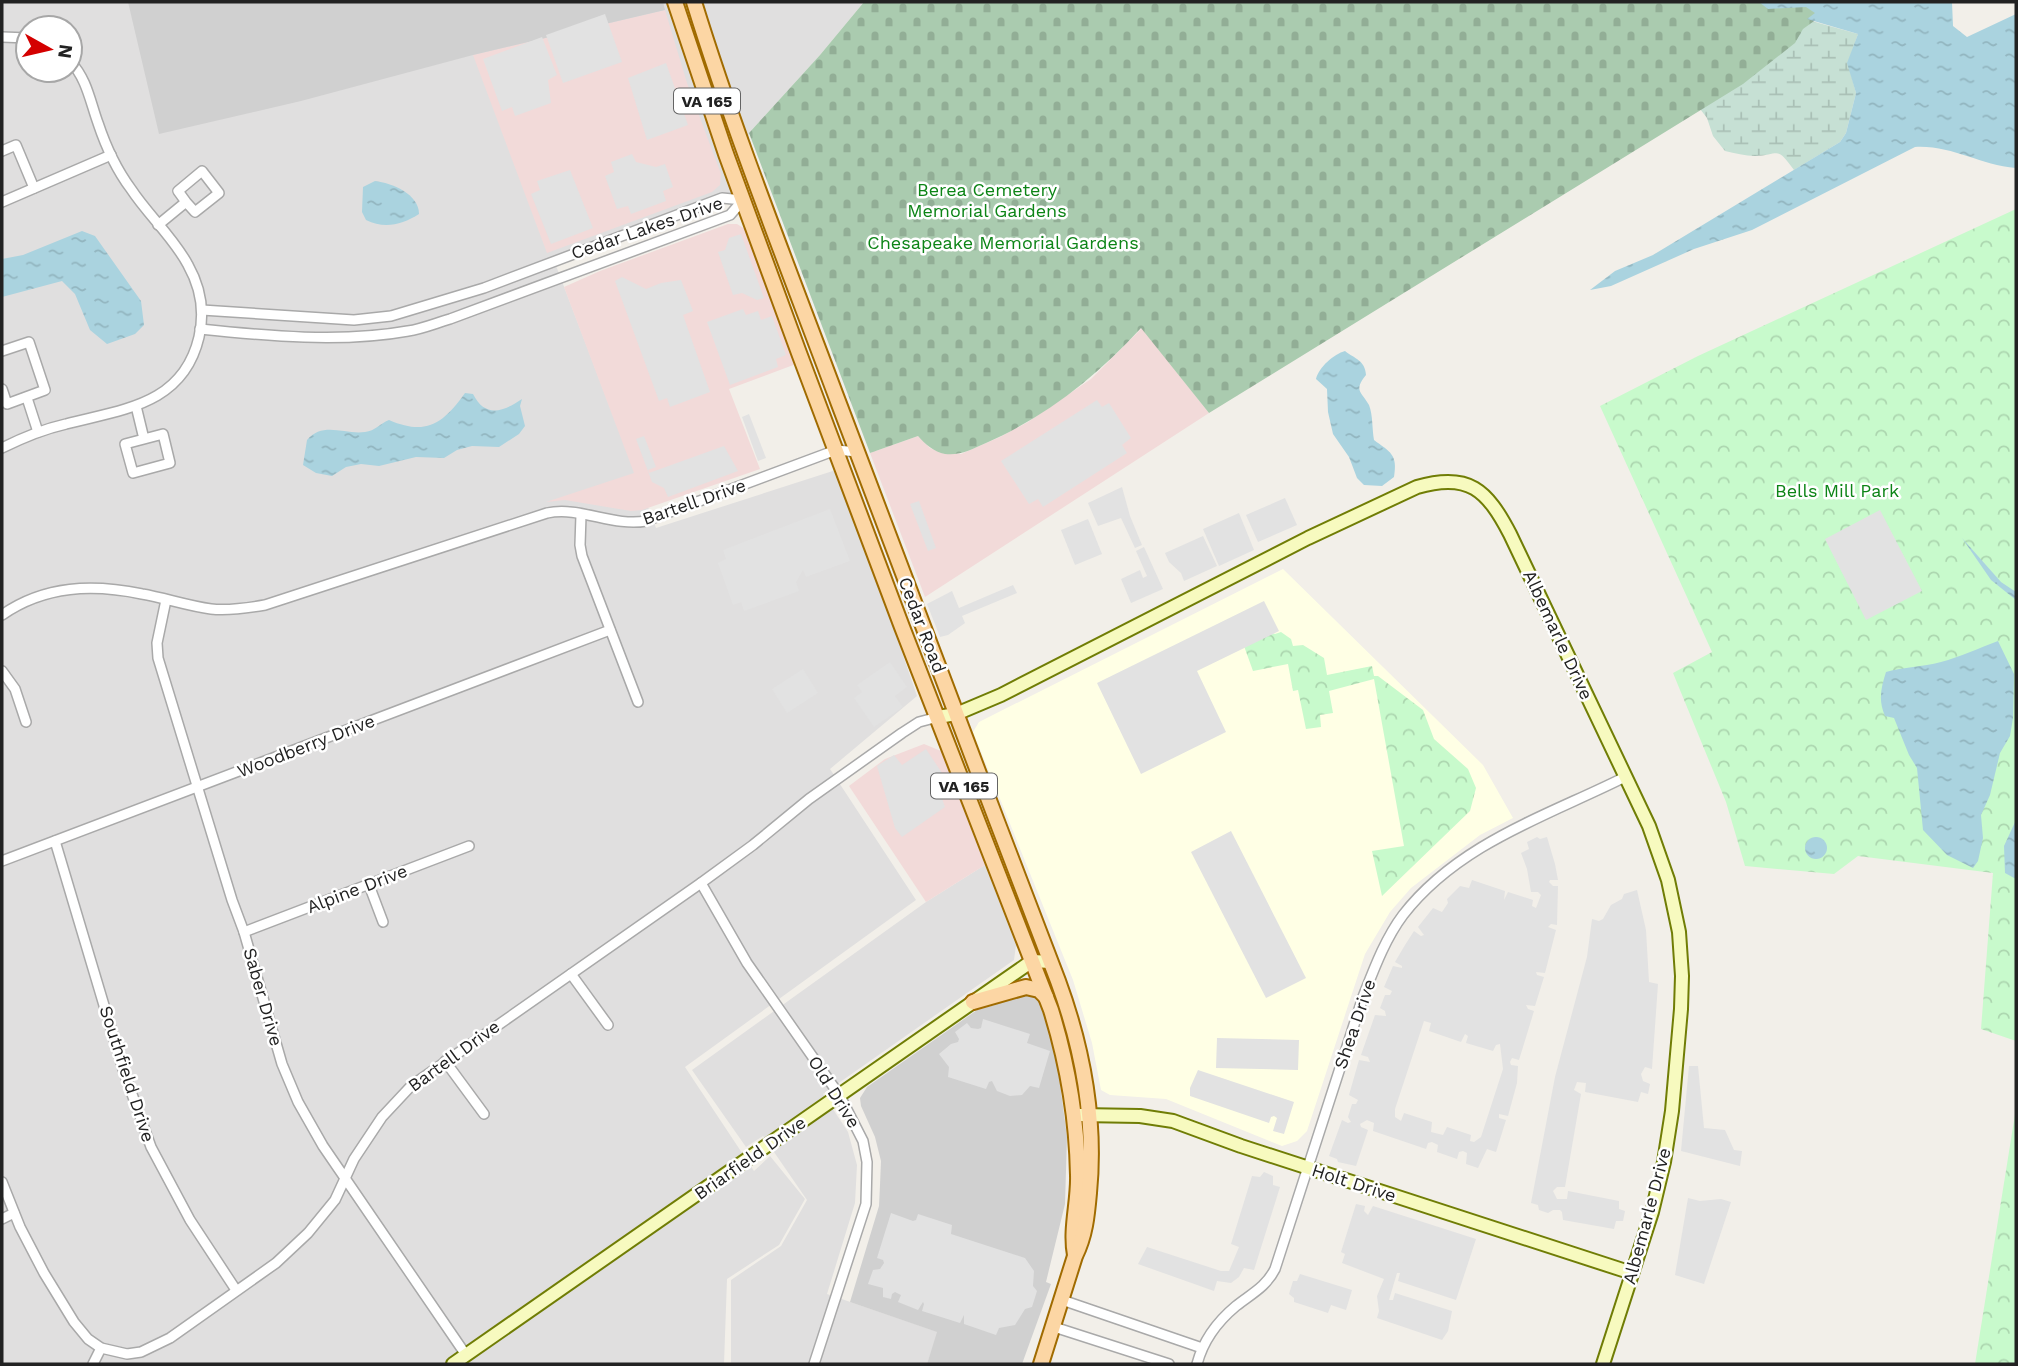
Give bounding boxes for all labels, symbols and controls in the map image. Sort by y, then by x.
north arrow [14,14,84,84]
text: N [53,43,78,60]
road number: VA 165 [674,88,740,114]
park label: Berea Cemetery Memorial Gardens [907,179,1067,221]
street label: Cedar Lakes Drive [568,192,725,263]
park label: Chesapeake Memorial Gardens [867,232,1139,253]
street label: Bartell Drive [639,474,748,529]
park label: Bells Mill Park [1775,480,1899,501]
street label: Albemarle Drive [1519,567,1598,703]
street label: Cedar Road [895,574,950,676]
street label: Woodberry Drive [234,710,378,781]
road number: VA 165 [931,774,997,799]
street label: Alpine Drive [304,860,410,917]
street label: Saber Drive [239,945,288,1048]
street label: Shea Drive [1329,976,1380,1072]
street label: Southfield Drive [96,1003,159,1145]
street label: Bartell Drive [404,1015,504,1096]
street label: Old Drive [804,1052,865,1132]
street label: Briarfield Drive [690,1111,810,1204]
street label: Albemarle Drive [1618,1145,1675,1286]
street label: Holt Drive [1309,1159,1399,1206]

